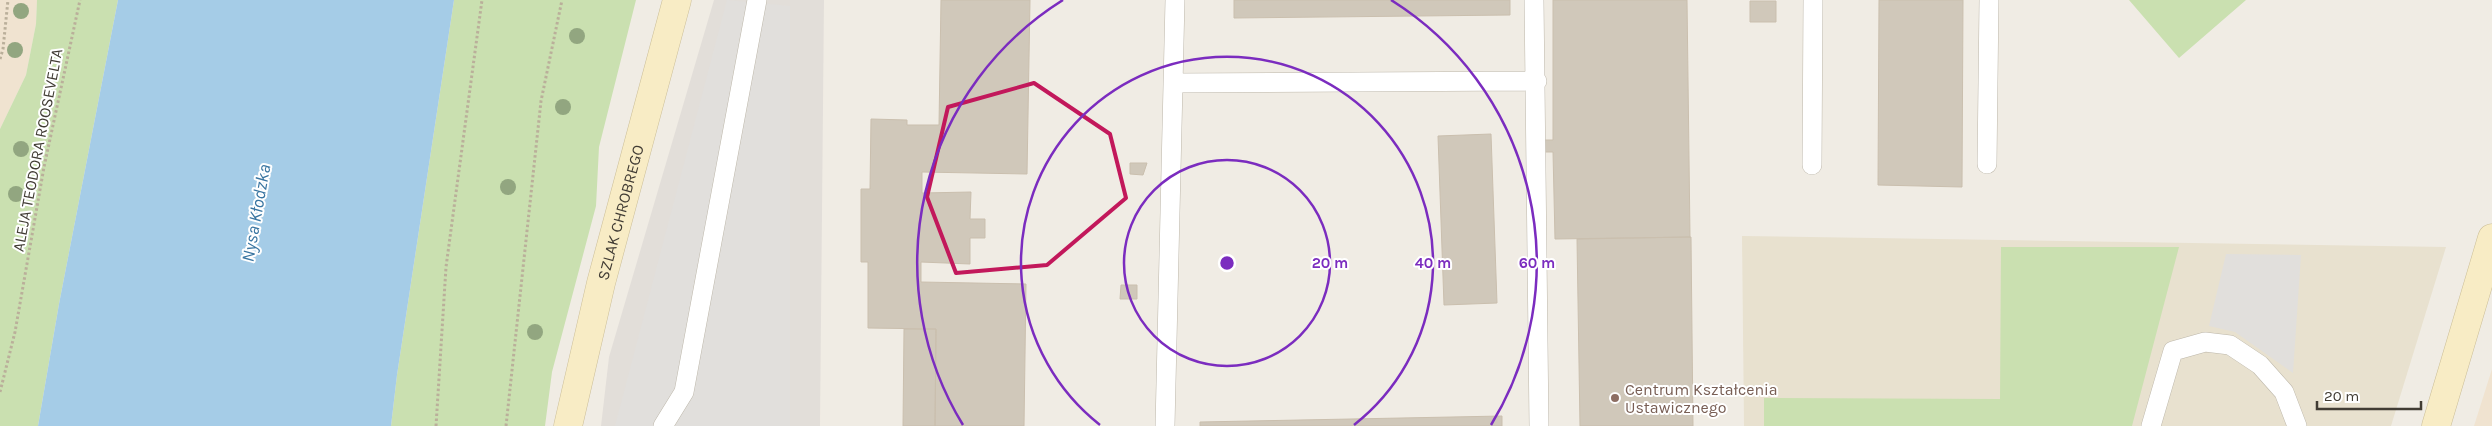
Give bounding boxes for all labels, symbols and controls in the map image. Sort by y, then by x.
street label: ALEJA TEODORA ROOSEVELTA [8,47,67,253]
street label: SZLAK CHROBREGO [593,143,648,282]
water label: Nysa Kłodzka [237,162,275,264]
centre of rings [1218,254,1236,272]
text: 20 m [1312,254,1348,272]
text: 40 m [1415,254,1451,272]
text: 60 m [1519,254,1555,272]
scale bar [2317,378,2421,410]
place label: Centrum Kształcenia Ustawicznego [1625,380,1778,417]
text: 20 m [2324,387,2359,405]
marker: Centrum Kształcenia Ustawicznego [1609,392,1621,404]

